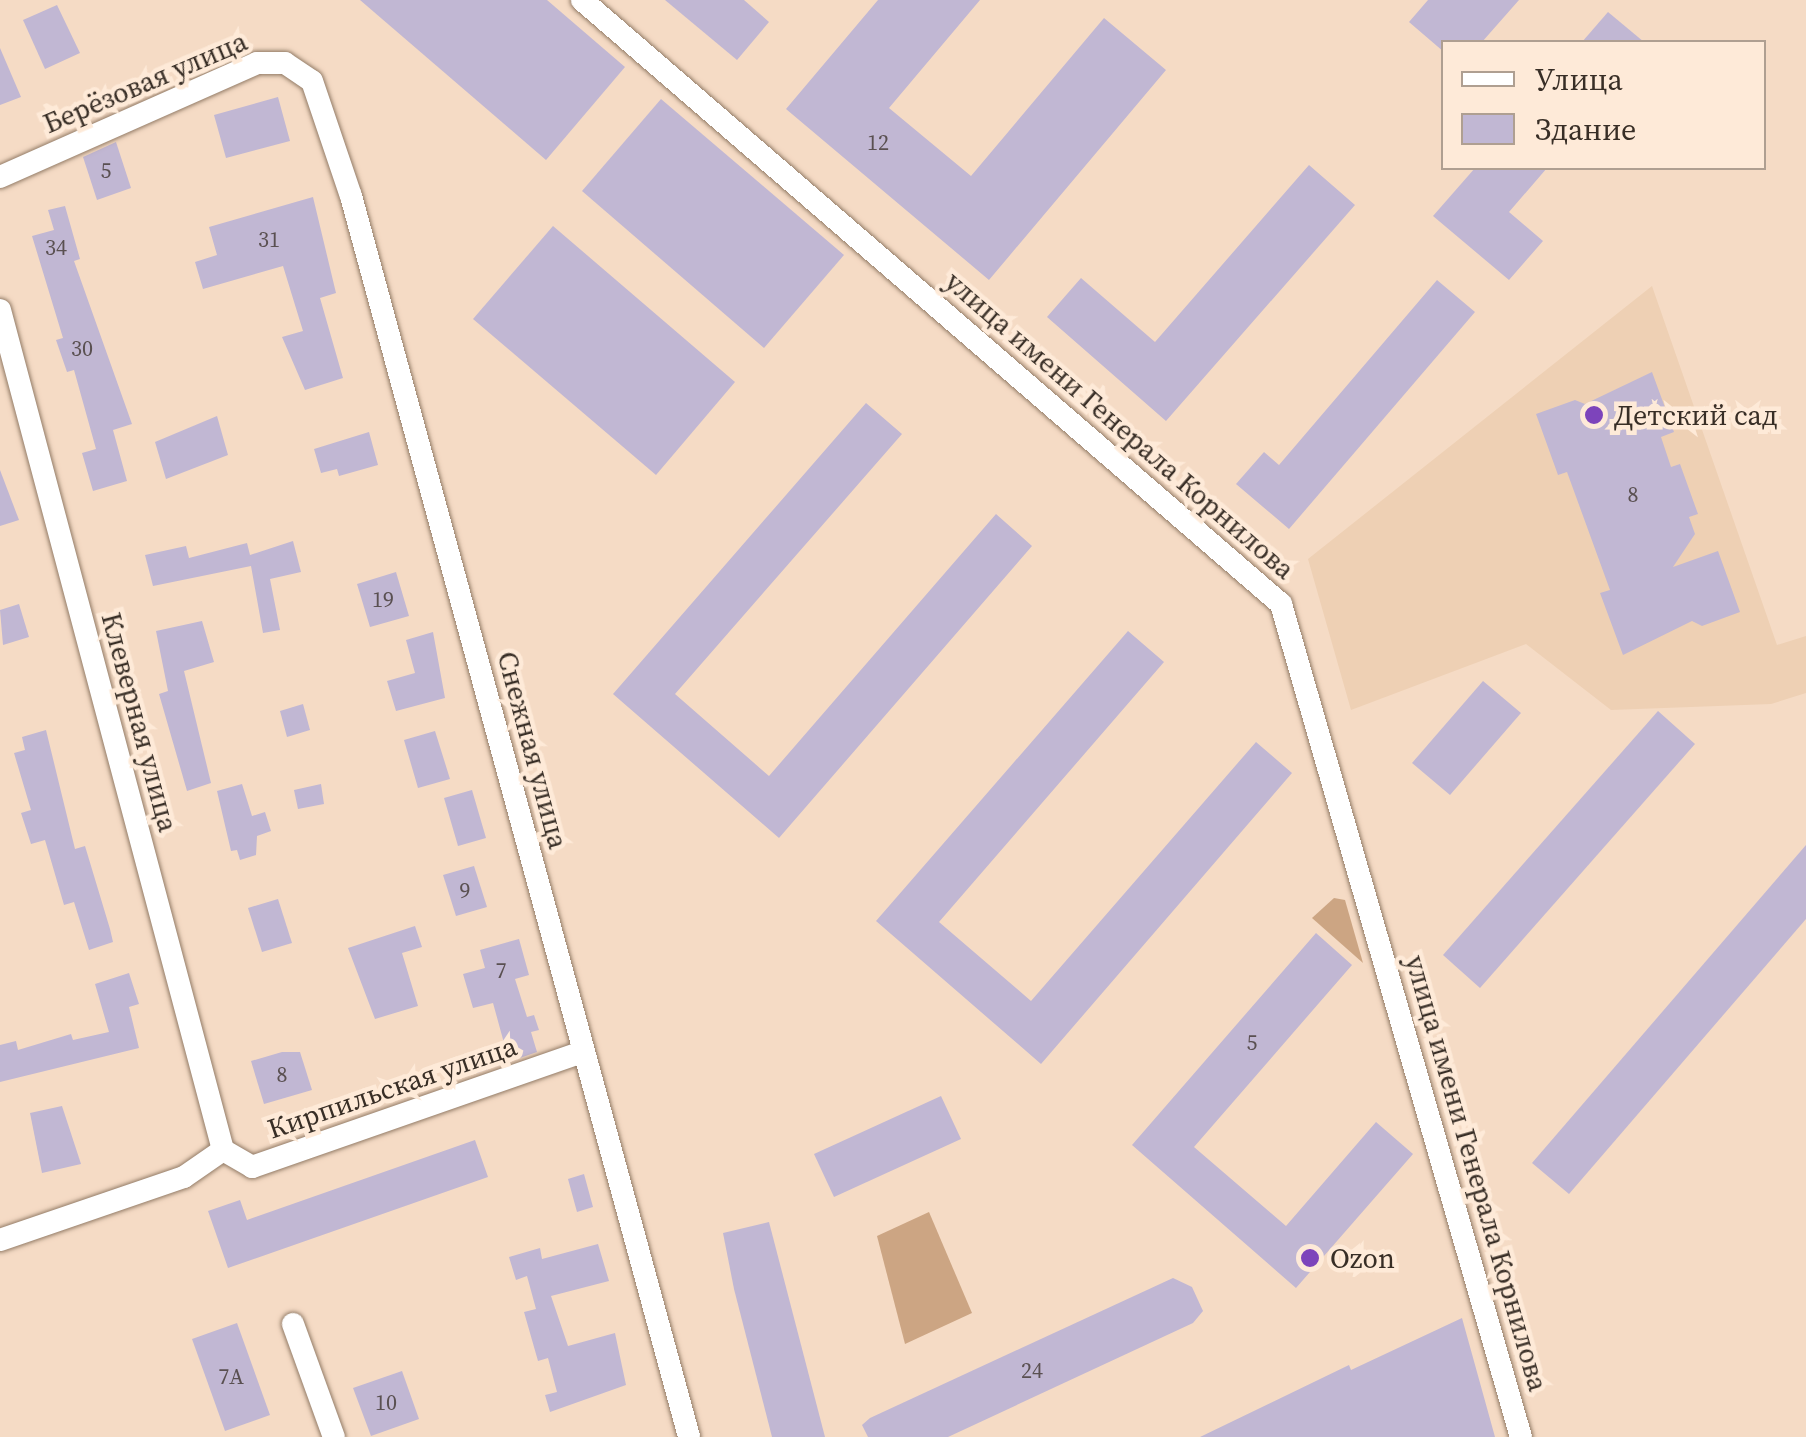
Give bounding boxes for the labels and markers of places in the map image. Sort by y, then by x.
place label: Детский сад [1614,398,1778,432]
marker: Детский сад [1583,404,1605,426]
place label: Ozon [1330,1241,1395,1275]
marker: Ozon [1299,1247,1321,1269]

